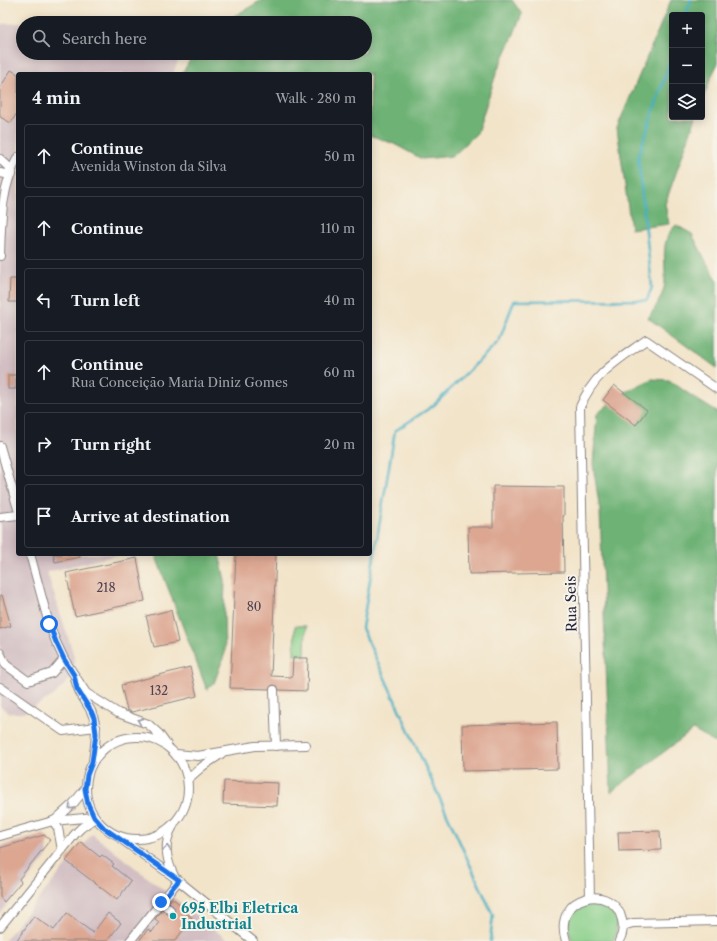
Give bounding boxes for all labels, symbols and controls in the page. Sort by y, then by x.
map controls [669,12,705,120]
button: + [669,12,705,48]
search box [16,16,372,60]
icon: search [30,27,52,49]
text: Search here [62,29,147,48]
button: − [669,48,705,84]
button: layers [669,84,705,120]
text: 4 min [32,88,81,108]
text: Walk · 280 m [275,90,356,106]
text: Continue [71,139,143,158]
icon: ahead [33,145,55,167]
text: 50 m [324,148,355,164]
text: Avenida Winston da Silva [71,158,227,174]
icon: ahead [33,217,55,239]
text: Continue [71,219,143,238]
text: 110 m [320,220,355,236]
icon: left [33,289,55,311]
text: Turn left [71,291,140,310]
text: 40 m [324,292,355,308]
text: Continue [71,355,143,374]
icon: ahead [33,361,55,383]
text: 60 m [324,364,355,380]
text: Rua Conceição Maria Diniz Gomes [71,374,288,390]
icon: right [33,433,55,455]
text: Turn right [71,435,151,454]
text: 20 m [324,436,355,452]
icon: arrive [33,505,55,527]
text: Arrive at destination [71,507,230,526]
street label: Rua Seis [562,576,580,632]
house number: 218 [96,580,116,595]
house number: 80 [247,599,261,614]
route start [40,615,58,633]
house number: 132 [150,683,168,698]
one-way arrow [136,718,143,726]
one-way arrow [68,802,76,809]
one-way arrow [163,845,171,851]
route end [152,893,170,911]
place label: 695 Elbi Eletrica Industrial [181,899,299,933]
marker: 695 Elbi Eletrica Industrial [168,911,178,921]

